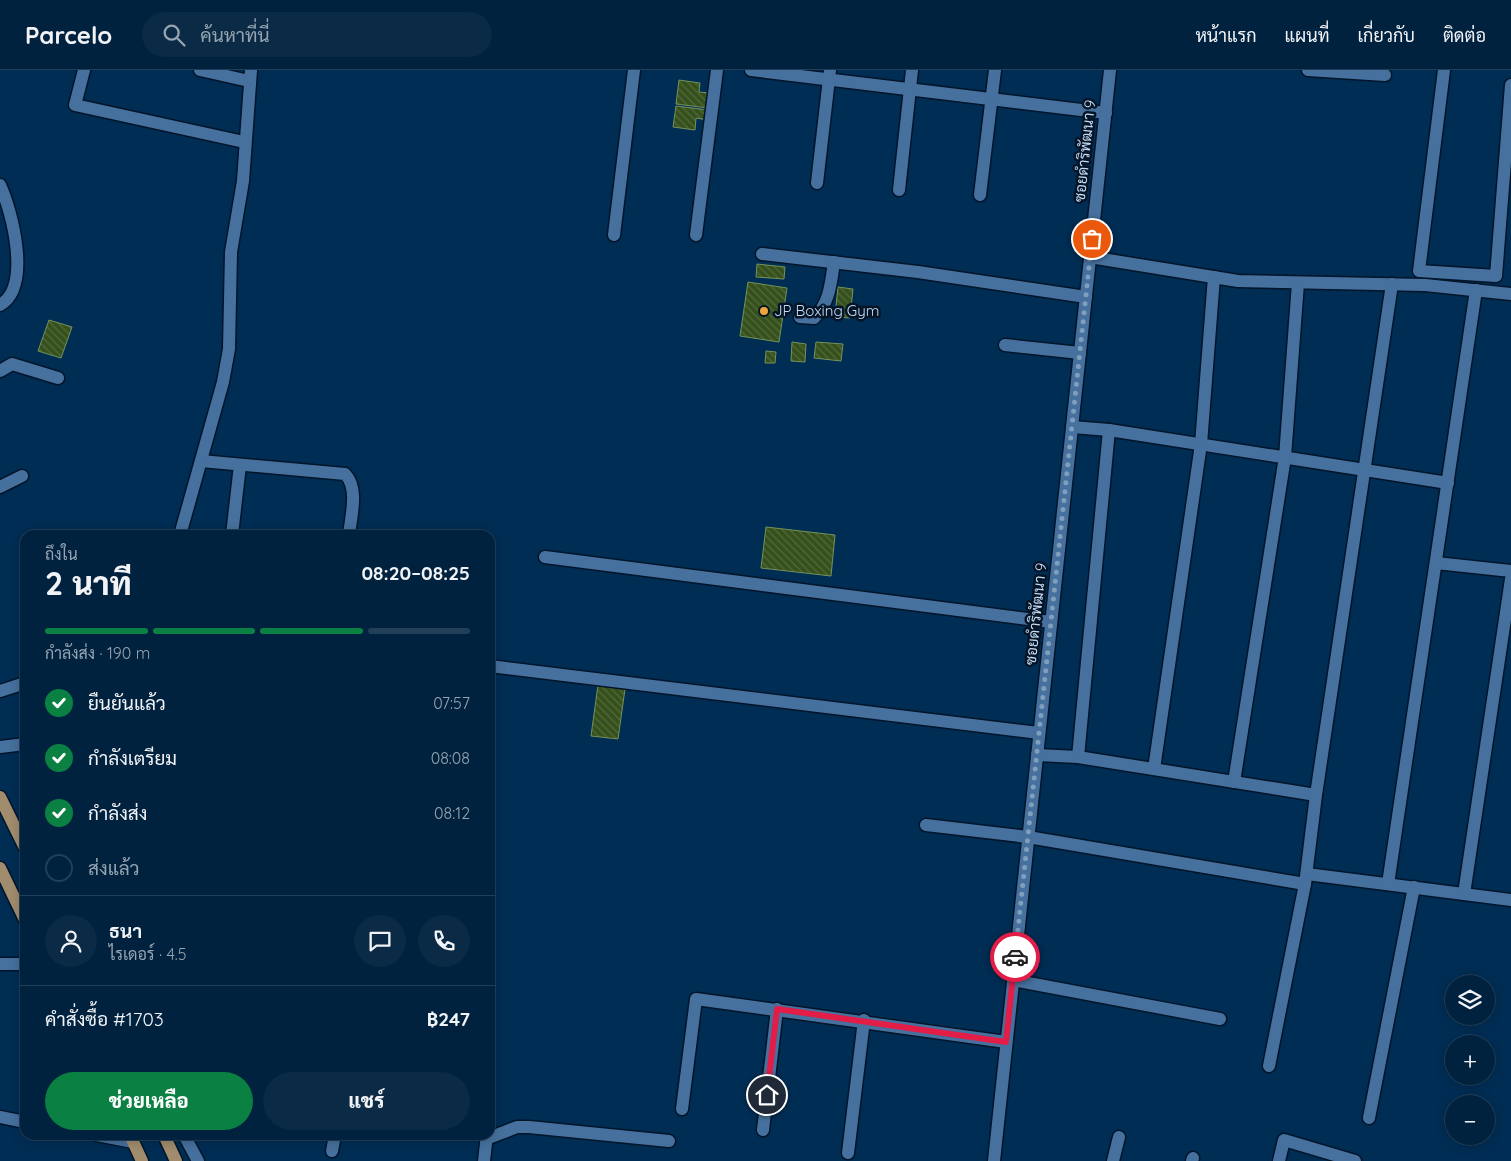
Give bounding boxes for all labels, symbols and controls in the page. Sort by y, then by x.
search box [142,12,492,57]
text: Parcelo [25,20,112,50]
icon: search [160,21,188,49]
text: ค้นหาที่นี่ [200,23,270,47]
text: หน้าแรก [1195,24,1257,47]
text: แผนที่ [1285,24,1329,47]
text: เกี่ยวกับ [1357,24,1415,47]
text: ติดต่อ [1443,24,1486,47]
street label: ซอยดำริพัฒนา 9 [1070,99,1099,203]
pin [1071,218,1113,260]
icon: bag [1078,225,1106,253]
place label: JP Boxing Gym [774,301,879,320]
marker: JP Boxing Gym [758,305,770,317]
text: ถึงใน [45,544,78,564]
text: 08:20–08:25 [361,561,470,585]
street label: ซอยดำริพัฒนา 9 [1021,562,1050,666]
text: 2 นาที [45,563,132,603]
text: กำลังส่ง · 190 m [45,643,150,663]
icon: check [45,689,73,717]
text: ยืนยันแล้ว [88,691,166,715]
text: 07:57 [433,693,470,713]
icon: check [45,744,73,772]
text: กำลังเตรียม [88,746,177,770]
text: 08:08 [431,748,470,768]
icon: check [45,799,73,827]
text: กำลังส่ง [88,801,147,825]
text: 08:12 [434,803,470,823]
text: ส่งแล้ว [88,856,139,880]
button: person [45,915,97,967]
button: chat [354,915,406,967]
button: phone [418,915,470,967]
text: ธนา [109,919,142,943]
courier [990,932,1040,982]
icon: car [1001,943,1029,971]
text: ไรเดอร์ · 4.5 [109,944,186,964]
map controls [1445,975,1495,1145]
button: layers [1445,975,1495,1025]
text: คำสั่งซื้อ #1703 [45,1007,164,1031]
text: ฿247 [427,1007,470,1031]
button: + [1445,1035,1495,1085]
button: ช่วยเหลือ [45,1072,253,1130]
button: แชร์ [263,1072,470,1130]
pin [746,1074,788,1116]
icon: home [753,1081,781,1109]
button: − [1445,1095,1495,1145]

